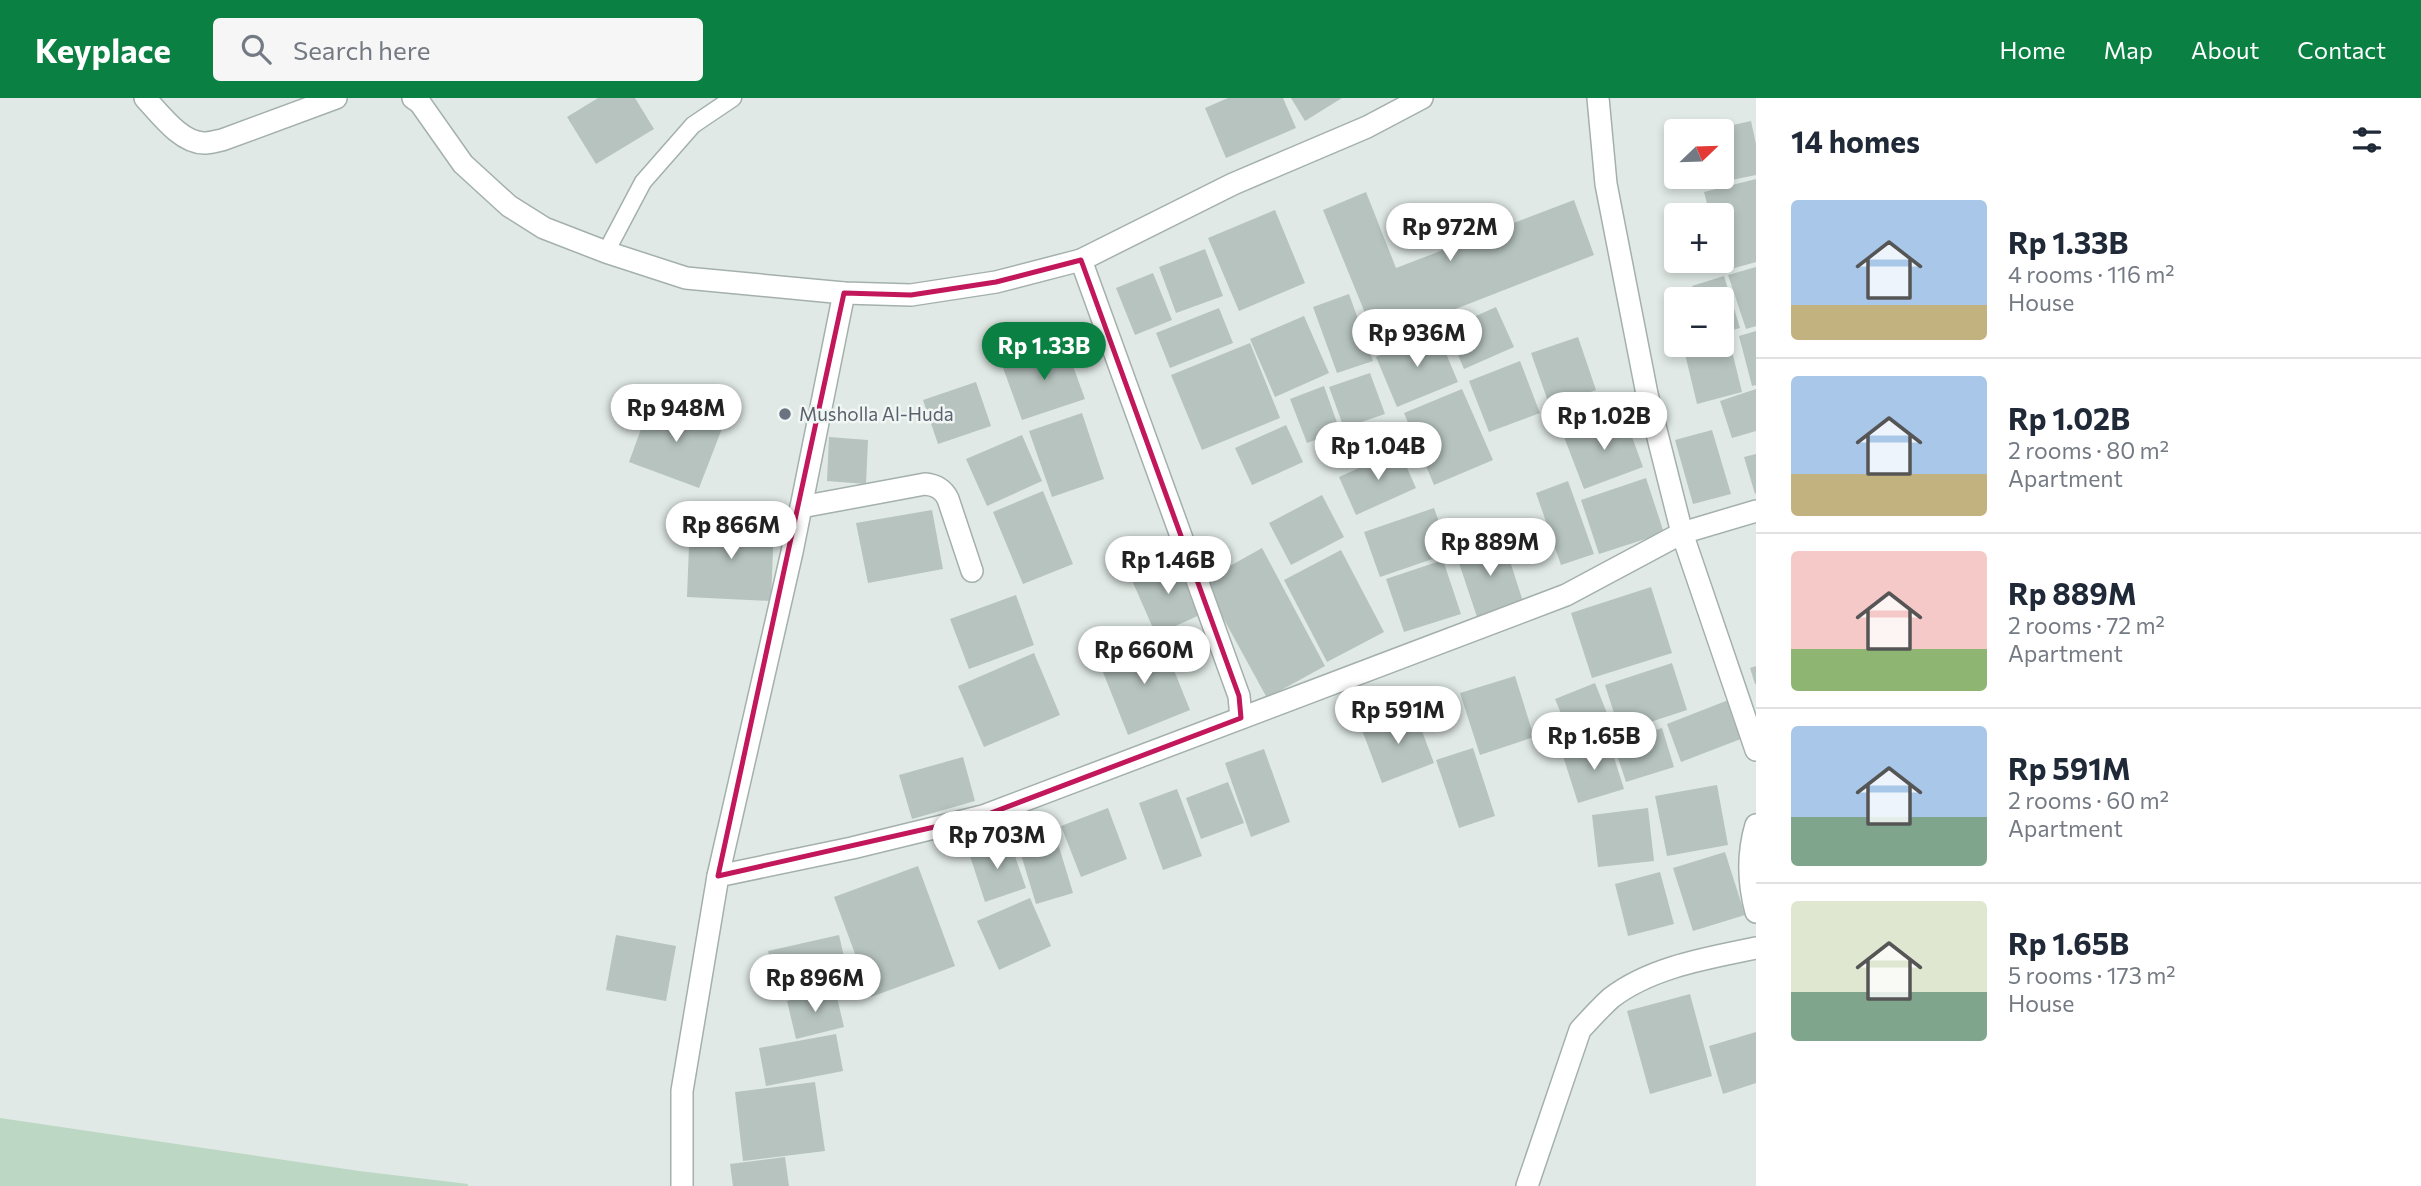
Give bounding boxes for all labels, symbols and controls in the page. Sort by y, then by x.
search box [213,18,703,81]
text: Keyplace [35,29,171,70]
icon: search [237,30,275,68]
text: Search here [293,34,430,65]
text: Home [2000,35,2066,64]
text: Map [2104,35,2153,64]
text: About [2191,35,2259,64]
text: Contact [2297,35,2386,64]
north arrow [1664,119,1734,189]
map controls [1664,119,1734,357]
icon: filters [2348,121,2386,159]
text: 14 homes [1791,122,1920,159]
button: + [1664,203,1734,273]
pin: Rp 972M [1385,204,1515,263]
text: Rp 972M [1402,212,1498,240]
text: Rp 1.33B [2008,223,2128,260]
icon: home [1847,228,1931,312]
text: 4 rooms · 116 m² [2008,260,2175,288]
button: − [1664,287,1734,357]
text: House [2008,288,2074,316]
pin: Rp 936M [1352,310,1482,369]
text: Rp 936M [1368,318,1466,346]
pin: Rp 1.33B [972,322,1116,382]
text: Rp 1.33B [998,331,1090,359]
pin: Rp 948M [611,384,741,444]
pin: Rp 1.02B [1532,392,1676,452]
text: Rp 948M [627,393,725,421]
text: Rp 1.02B [2008,399,2130,436]
text: Rp 1.02B [1557,401,1651,429]
place label: Musholla Al-Huda [799,402,954,425]
icon: home [1847,404,1931,488]
marker: Musholla Al-Huda [777,406,793,422]
pin: Rp 1.04B [1306,422,1450,482]
text: Rp 1.04B [1331,431,1425,459]
text: 2 rooms · 80 m² [2008,436,2169,464]
text: Apartment [2008,464,2123,492]
pin: Rp 866M [666,502,796,561]
text: Rp 866M [682,510,780,538]
pin: Rp 889M [1425,518,1555,578]
text: Rp 889M [1441,527,1539,555]
pin: Rp 1.46B [1096,536,1240,596]
text: Rp 1.46B [1121,545,1215,573]
text: Rp 889M [2008,574,2137,611]
icon: home [1847,579,1931,663]
text: 2 rooms · 72 m² [2008,611,2165,639]
pin: Rp 660M [1079,626,1209,686]
text: Rp 660M [1094,635,1194,663]
text: Apartment [2008,639,2123,667]
pin: Rp 591M [1333,686,1463,746]
text: Rp 591M [1351,695,1445,723]
pin: Rp 1.65B [1522,712,1666,772]
text: Rp 1.65B [1548,721,1640,749]
text: Rp 591M [2008,749,2131,786]
icon: home [1847,754,1931,838]
text: 2 rooms · 60 m² [2008,786,2169,814]
pin: Rp 703M [932,812,1062,871]
text: Apartment [2008,814,2123,842]
text: Rp 703M [948,820,1046,848]
text: Rp 1.65B [2008,924,2129,961]
icon: home [1847,929,1931,1013]
pin: Rp 896M [750,954,880,1014]
text: 5 rooms · 173 m² [2008,961,2175,989]
text: Rp 896M [766,963,864,991]
text: House [2008,989,2074,1017]

